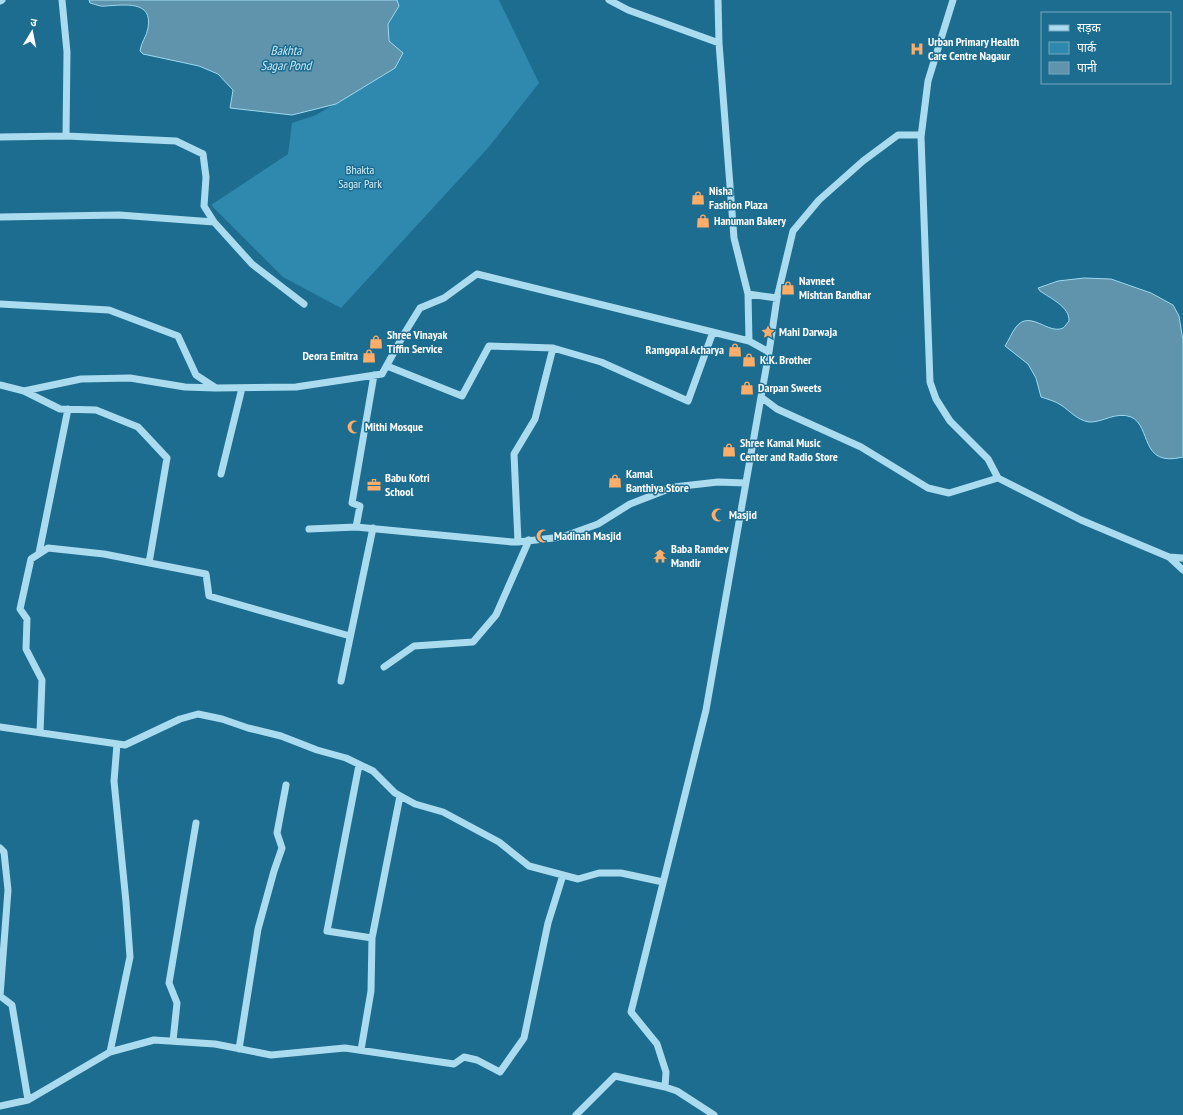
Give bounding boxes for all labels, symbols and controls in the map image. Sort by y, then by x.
north arrow [12,12,52,52]
legend [1041,12,1171,84]
text: उ [29,15,39,30]
text: सड़क [1077,20,1102,35]
place label: Urban Primary Health Care Centre Nagaur [928,34,1019,63]
text: पार्क [1077,40,1097,55]
hospital icon: Urban Primary Health Care Centre Nagaur [909,41,925,57]
water label: Bakhta Sagar Pond [261,42,314,74]
text: पानी [1077,60,1098,75]
park label: Bhakta Sagar Park [338,162,382,191]
place label: Nisha Fashion Plaza [709,183,768,212]
shop icon: Nisha Fashion Plaza [690,190,706,206]
shop icon: Hanuman Bakery [695,213,711,229]
place label: Hanuman Bakery [714,213,786,228]
place label: Navneet Mishtan Bandhar [799,273,871,302]
shop icon: Navneet Mishtan Bandhar [780,280,796,296]
place icon: Mahi Darwaja [760,324,776,340]
place label: Mahi Darwaja [779,324,837,339]
place label: Shree Vinayak Tiffin Service [387,327,447,356]
shop icon: Shree Vinayak Tiffin Service [368,334,384,350]
place label: Ramgopal Acharya [645,342,724,357]
shop icon: Ramgopal Acharya [727,342,743,358]
place label: Deora Emitra [302,348,358,363]
shop icon: Deora Emitra [361,348,377,364]
shop icon: K.K. Brother [741,352,757,368]
place label: K.K. Brother [760,352,812,367]
shop icon: Darpan Sweets [739,380,755,396]
place label: Darpan Sweets [758,380,821,395]
mosque icon: Mithi Mosque [346,419,362,435]
place label: Mithi Mosque [365,419,423,434]
place label: Shree Kamal Music Center and Radio Store [740,435,838,464]
shop icon: Shree Kamal Music Center and Radio Store [721,442,737,458]
place label: Kamal Banthiya Store [626,466,689,495]
place label: Babu Kotri School [385,470,430,499]
shop icon: Kamal Banthiya Store [607,473,623,489]
office icon: Babu Kotri School [366,477,382,493]
mosque icon: Masjid [710,507,726,523]
place label: Masjid [729,507,757,522]
mosque icon: Madinah Masjid [535,528,551,544]
place label: Madinah Masjid [554,528,621,543]
place label: Baba Ramdev Mandir [671,541,729,570]
temple icon: Baba Ramdev Mandir [652,548,668,564]

